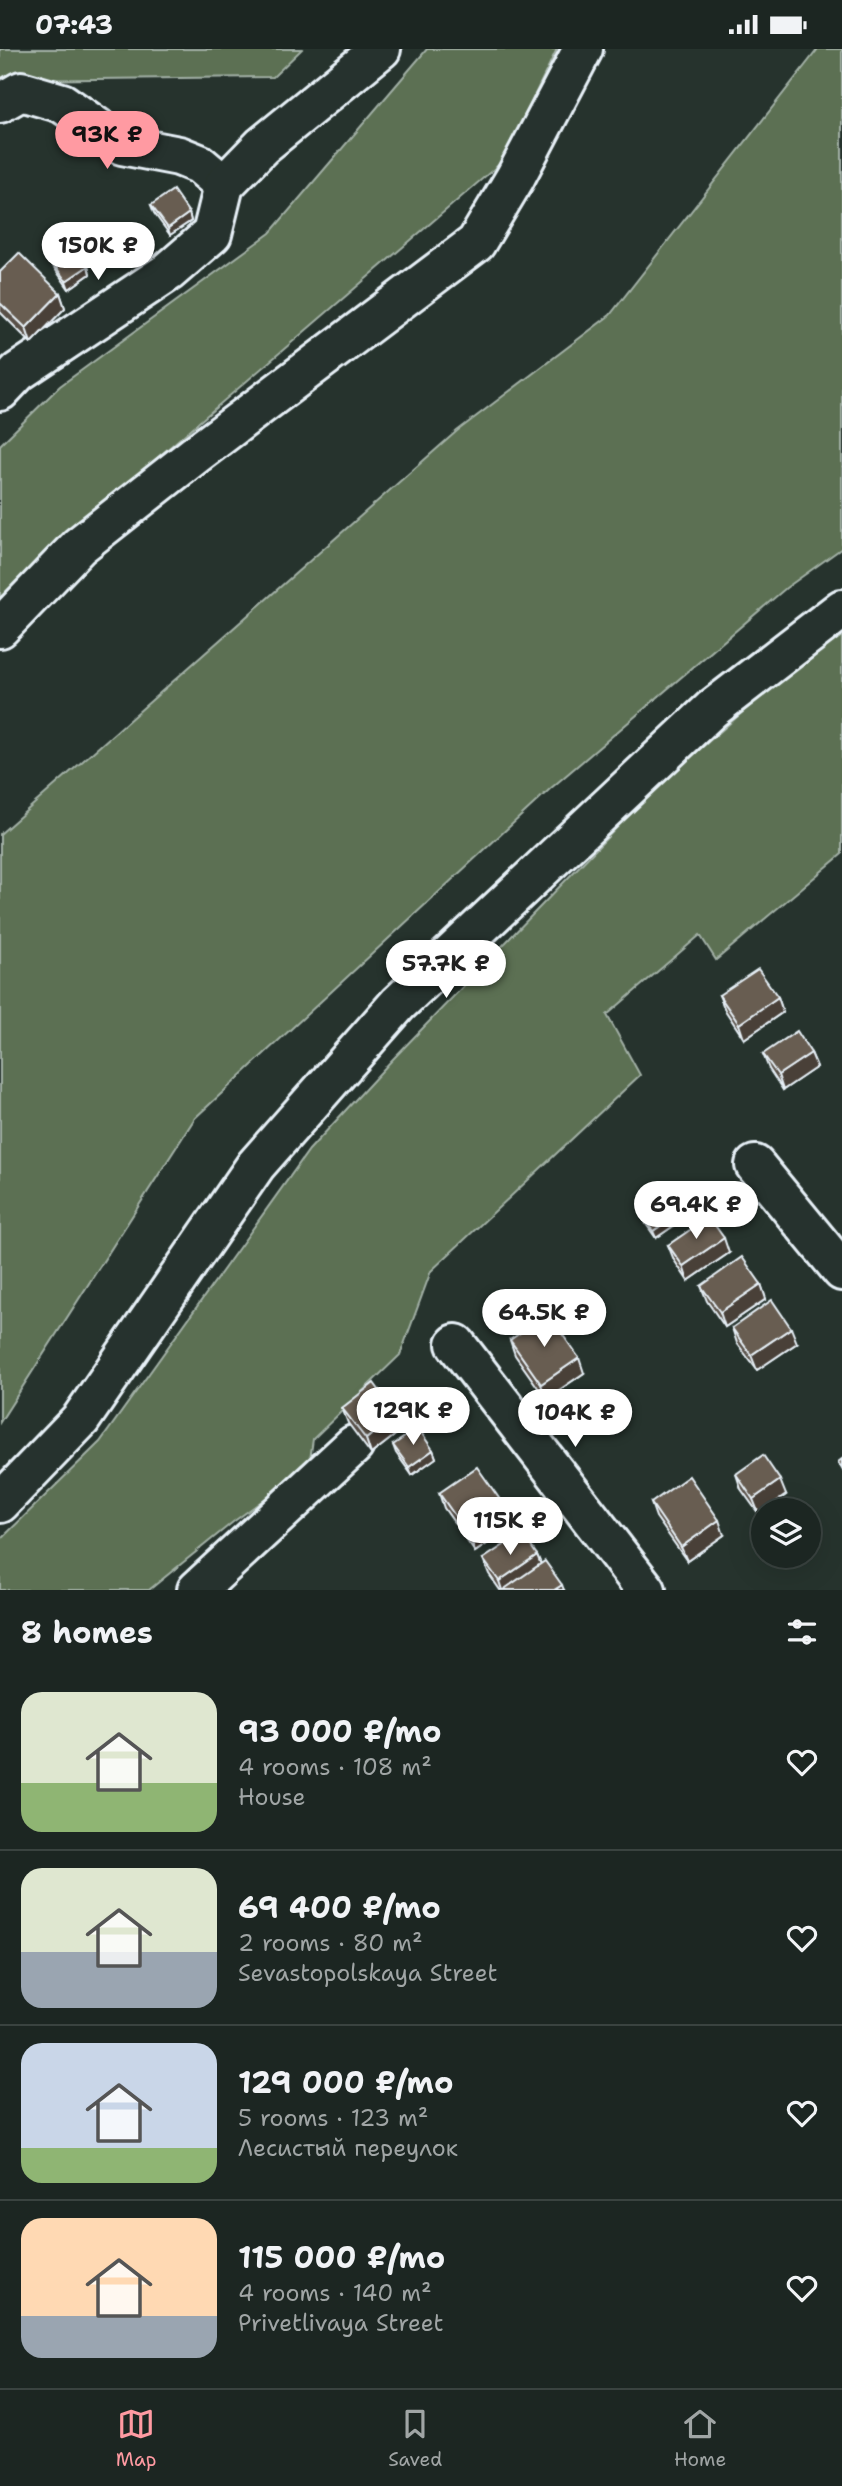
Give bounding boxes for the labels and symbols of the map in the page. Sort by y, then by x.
pin: 93K ₽ [58,111,156,171]
pin: 150K ₽ [41,223,155,282]
pin: 57.7K ₽ [381,941,511,1000]
pin: 69.4K ₽ [631,1181,761,1241]
pin: 64.5K ₽ [479,1289,609,1349]
pin: 129K ₽ [356,1387,470,1447]
pin: 104K ₽ [518,1389,632,1449]
pin: 115K ₽ [453,1497,567,1557]

